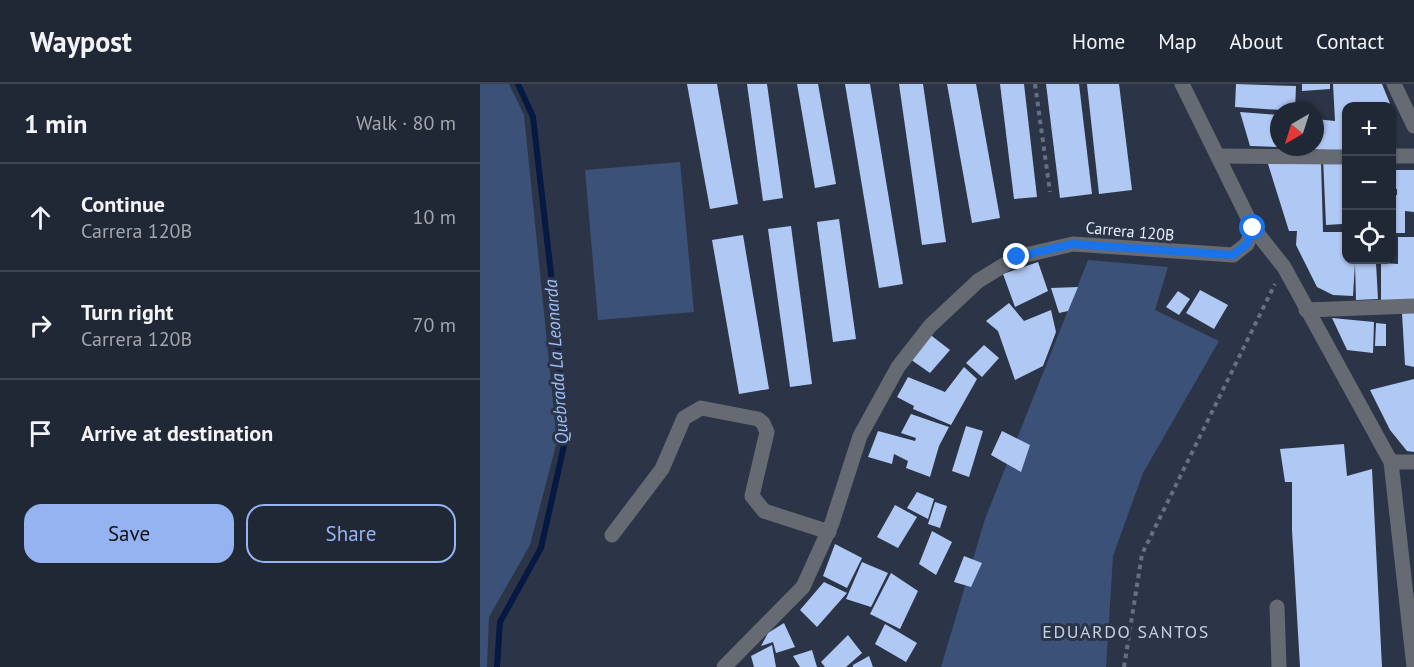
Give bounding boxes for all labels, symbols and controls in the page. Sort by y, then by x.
text: Waypost [30,23,132,60]
text: Home [1072,28,1125,55]
text: Map [1158,28,1197,55]
text: About [1230,28,1283,55]
text: Contact [1316,28,1384,55]
north arrow [1270,102,1324,156]
map controls [1342,102,1396,264]
button: + [1342,102,1396,156]
text: 1 min [24,107,87,140]
text: Walk · 80 m [356,110,456,136]
button: − [1342,156,1396,210]
text: Continue [81,190,165,218]
icon: ahead [24,201,57,234]
text: 10 m [413,204,456,230]
button: locate [1342,210,1396,264]
route start [1239,214,1265,240]
street label: Carrera 120B [1085,217,1175,245]
text: Carrera 120B [81,218,192,244]
route end [1003,243,1029,269]
water label: Quebrada La Leonarda [539,278,573,445]
text: Turn right [81,298,173,326]
icon: right [24,309,57,342]
text: 70 m [413,312,456,338]
text: Carrera 120B [81,326,192,352]
icon: arrive [24,417,57,450]
text: Arrive at destination [81,419,273,447]
button: Save [24,504,234,563]
button: Share [246,504,456,563]
district label: EDUARDO SANTOS [1042,620,1210,643]

